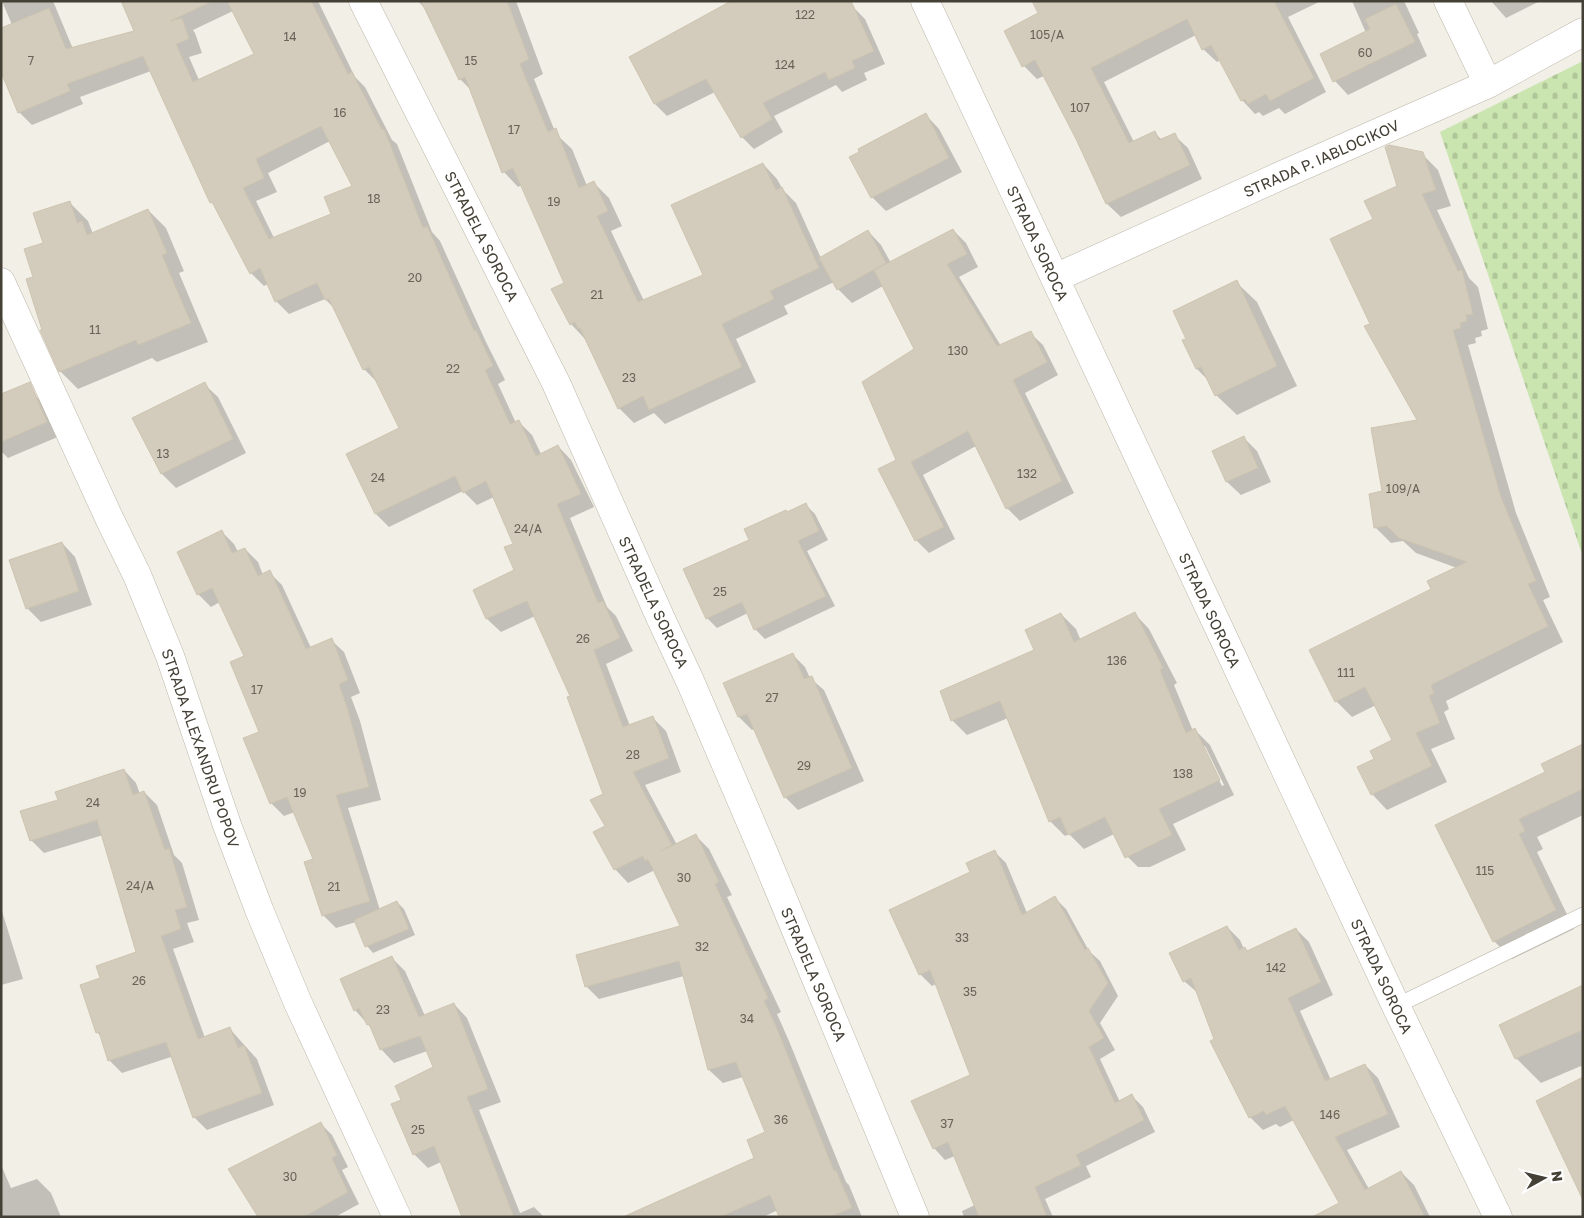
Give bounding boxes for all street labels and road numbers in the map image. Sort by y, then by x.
street label: STRADA P. IABLOCIKOV [1240,115,1402,201]
street label: STRADELA SOROCА [441,168,523,304]
street label: STRADA SOROCA [1003,183,1073,303]
street label: STRADELA SOROCА [615,533,693,671]
street label: STRADA SOROCA [1175,550,1245,670]
street label: STRADA ALEXANDRU POPOV [158,646,244,850]
street label: STRADELA SOROCА [778,904,850,1044]
street label: STRADA SOROCA [1347,916,1417,1036]

